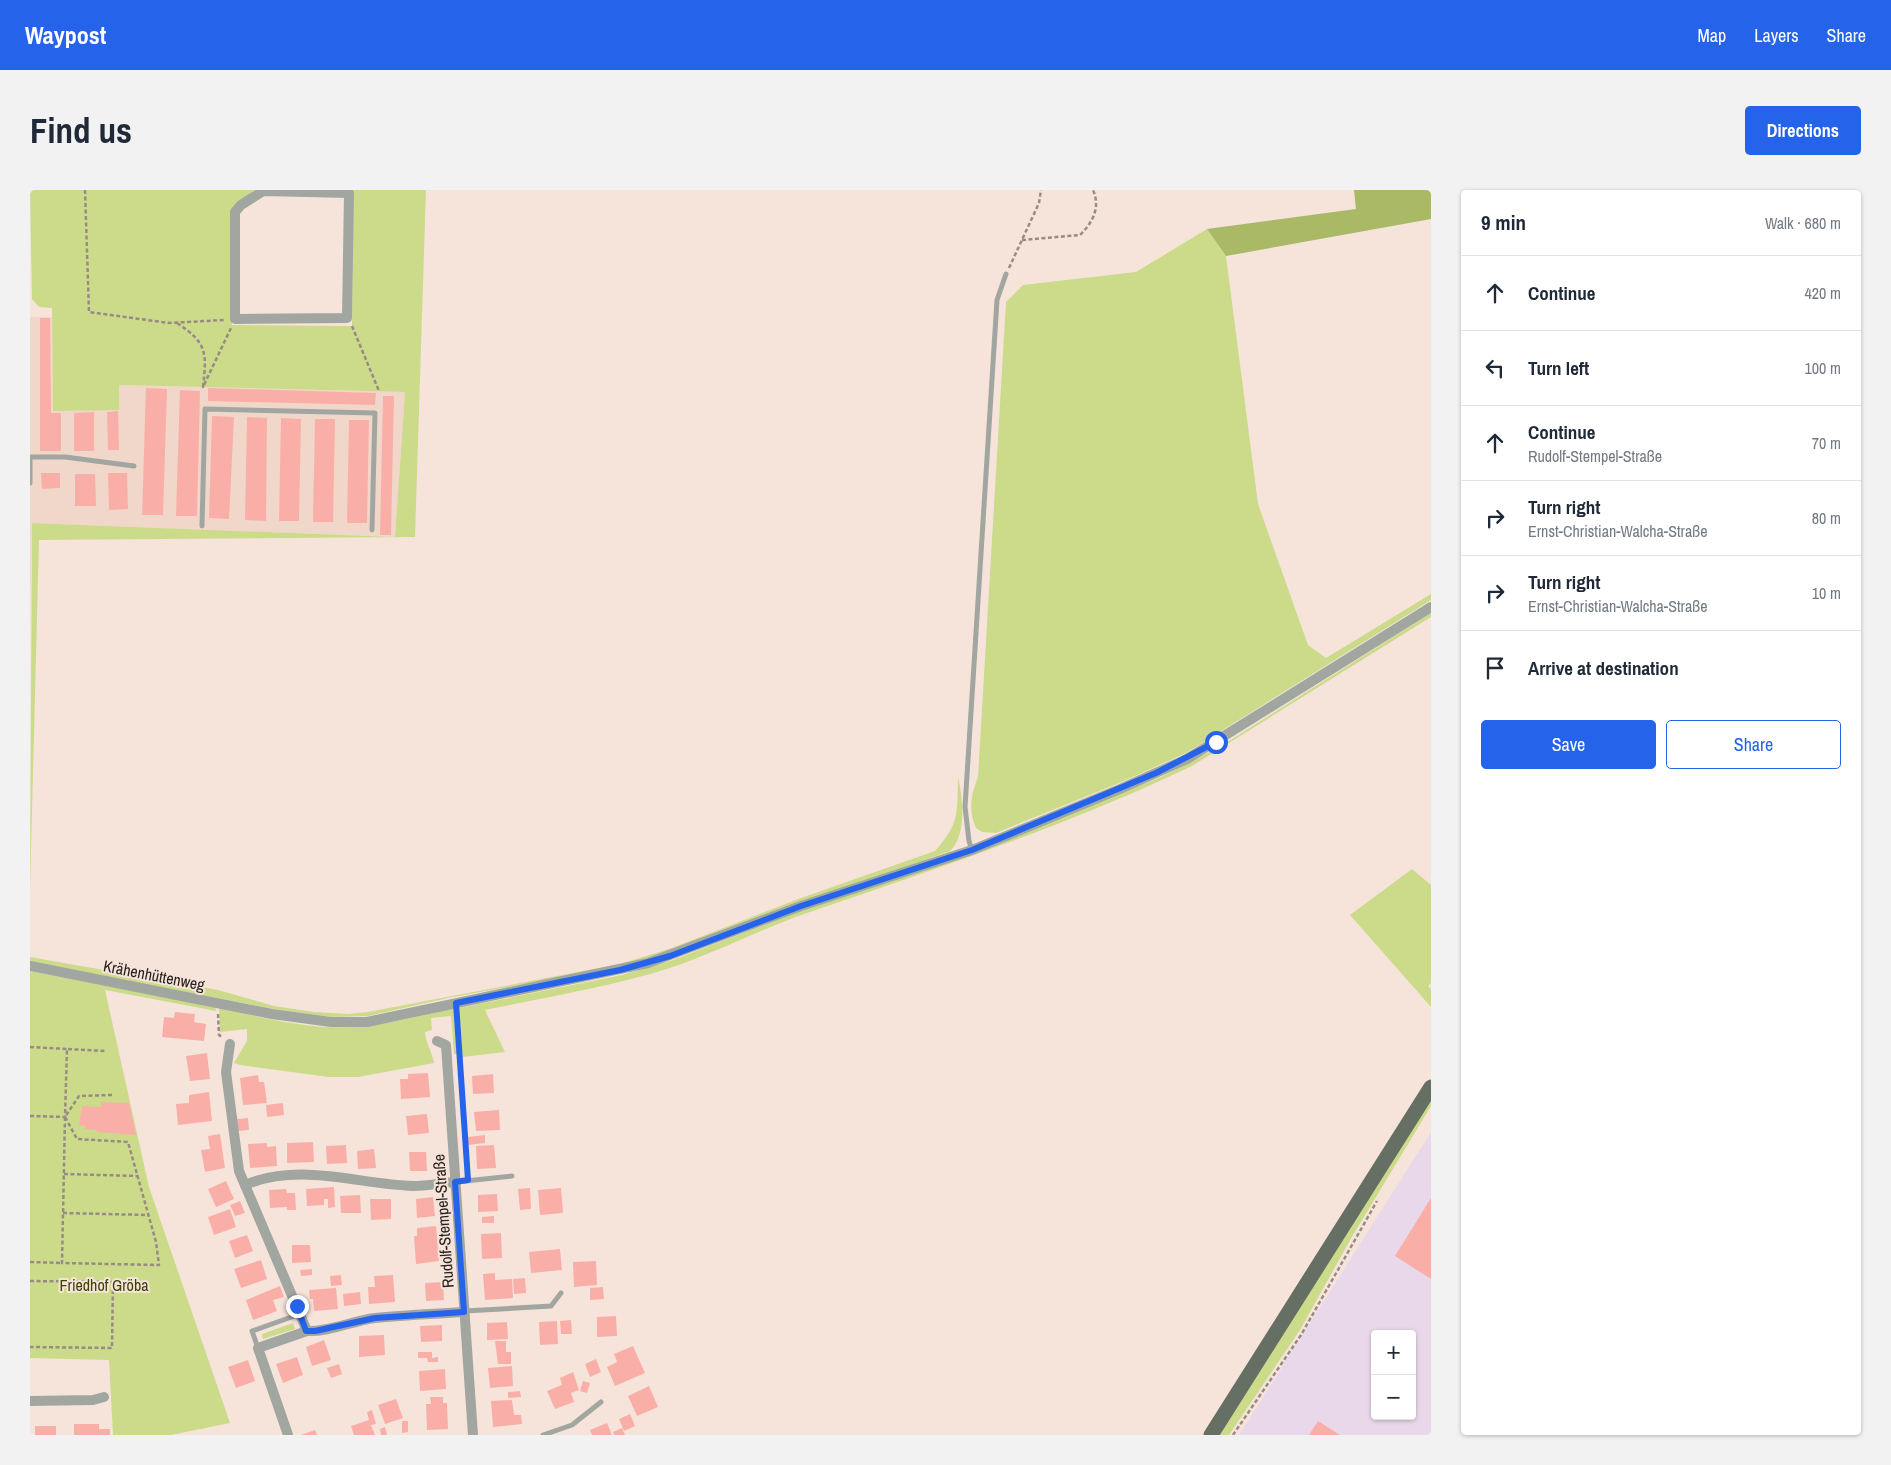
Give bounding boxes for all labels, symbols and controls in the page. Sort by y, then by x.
text: Waypost [25,19,106,51]
text: Map [1698,23,1726,48]
text: Layers [1754,23,1799,48]
text: Share [1827,23,1866,48]
button: Directions [1745,106,1861,155]
text: Find us [30,107,132,154]
text: 9 min [1481,208,1526,237]
text: Walk · 680 m [1765,212,1841,234]
icon: ahead [1481,279,1509,307]
text: Continue [1528,280,1596,306]
text: 420 m [1805,282,1841,304]
icon: left [1481,354,1509,382]
text: Turn left [1528,355,1589,381]
text: 100 m [1805,357,1841,379]
text: Continue [1528,419,1596,445]
icon: ahead [1481,429,1509,457]
text: 70 m [1812,432,1841,454]
text: Rudolf-Stempel-Straße [1528,445,1662,467]
text: Turn right [1528,494,1600,520]
icon: right [1481,504,1509,532]
text: 80 m [1812,507,1841,529]
text: Ernst-Christian-Walcha-Straße [1528,520,1708,542]
text: Turn right [1528,569,1600,595]
icon: right [1481,579,1509,607]
text: 10 m [1812,582,1841,604]
text: Ernst-Christian-Walcha-Straße [1528,595,1708,617]
icon: arrive [1481,654,1509,682]
text: Arrive at destination [1528,655,1679,681]
button: Save [1481,720,1656,769]
button: Share [1666,720,1841,769]
route start [1205,731,1228,754]
street label: Krähenhüttenweg [101,954,207,996]
street label: Rudolf-Stempel-Straße [427,1153,459,1289]
park label: Friedhof Gröba [60,1274,149,1296]
route end [286,1295,309,1318]
map controls [1371,1330,1416,1420]
button: + [1371,1330,1416,1375]
button: − [1371,1375,1416,1420]

